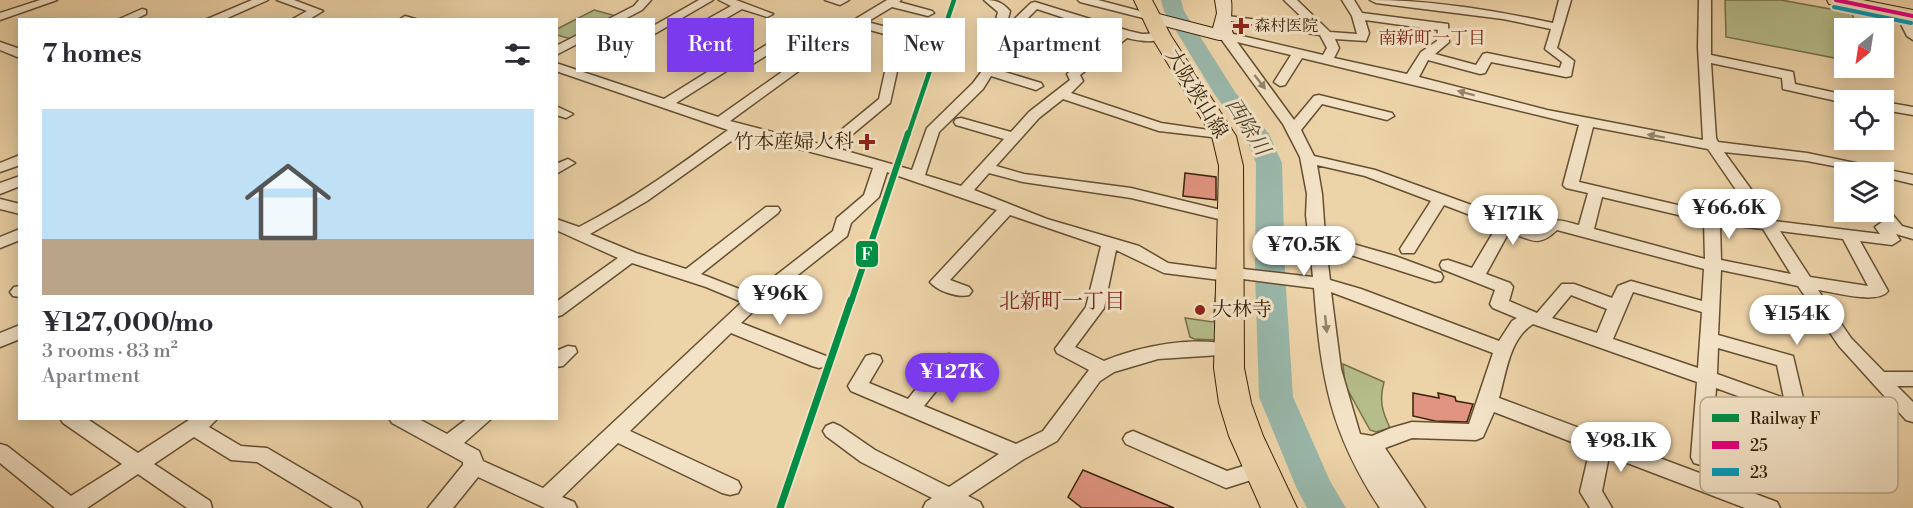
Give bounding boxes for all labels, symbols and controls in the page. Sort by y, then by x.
place label: 森村医院 [1254,16,1318,36]
marker: 森村医院 [1232,17,1250,35]
chip: Buy [576,18,655,72]
chip: Rent [667,18,754,72]
chip: Filters [766,18,871,72]
chip: New [883,18,965,72]
chip: Apartment [977,18,1122,72]
north arrow [1834,18,1894,78]
map controls [1834,18,1894,222]
district label: 南新町一丁目 [1378,27,1486,50]
text: 7 homes [42,38,142,70]
icon: filters [501,38,534,71]
street label: 大阪狭山線 [1160,45,1232,143]
one-way arrow [1253,74,1266,90]
one-way arrow [1456,88,1474,97]
button: locate [1834,90,1894,150]
water label: 西除川 [1219,93,1276,162]
place label: 竹本産婦人科 [734,130,854,155]
one-way arrow [1646,131,1665,140]
marker: 竹本産婦人科 [858,133,876,151]
icon: home [234,148,342,256]
button: layers [1834,162,1894,222]
pin: ¥66.6K [1680,189,1778,240]
pin: ¥171K [1471,195,1555,246]
text: ¥66.6K [1692,196,1766,221]
text: ¥171K [1482,202,1544,227]
pin: ¥70.5K [1255,226,1353,277]
text: ¥70.5K [1266,233,1342,258]
line badge: F [855,240,879,268]
text: F [861,245,873,265]
pin: ¥96K [744,275,816,326]
text: ¥96K [752,282,808,307]
district label: 北新町一丁目 [999,289,1125,315]
pin: ¥154K [1755,295,1839,346]
place label: 大林寺 [1212,298,1272,323]
text: ¥154K [1763,302,1831,327]
marker: 大林寺 [1193,303,1207,317]
text: ¥127,000/mo [42,307,214,339]
one-way arrow [1321,314,1331,333]
text: 3 rooms · 83 m² [42,339,178,364]
pin: ¥127K [910,353,994,404]
text: ¥127K [919,360,985,385]
text: Apartment [42,364,140,389]
legend [1700,397,1898,493]
text: Railway F [1750,409,1820,429]
pin: ¥98.1K [1572,422,1670,473]
text: ¥98.1K [1585,429,1657,454]
text: 25 [1750,436,1768,456]
text: 23 [1750,463,1768,483]

